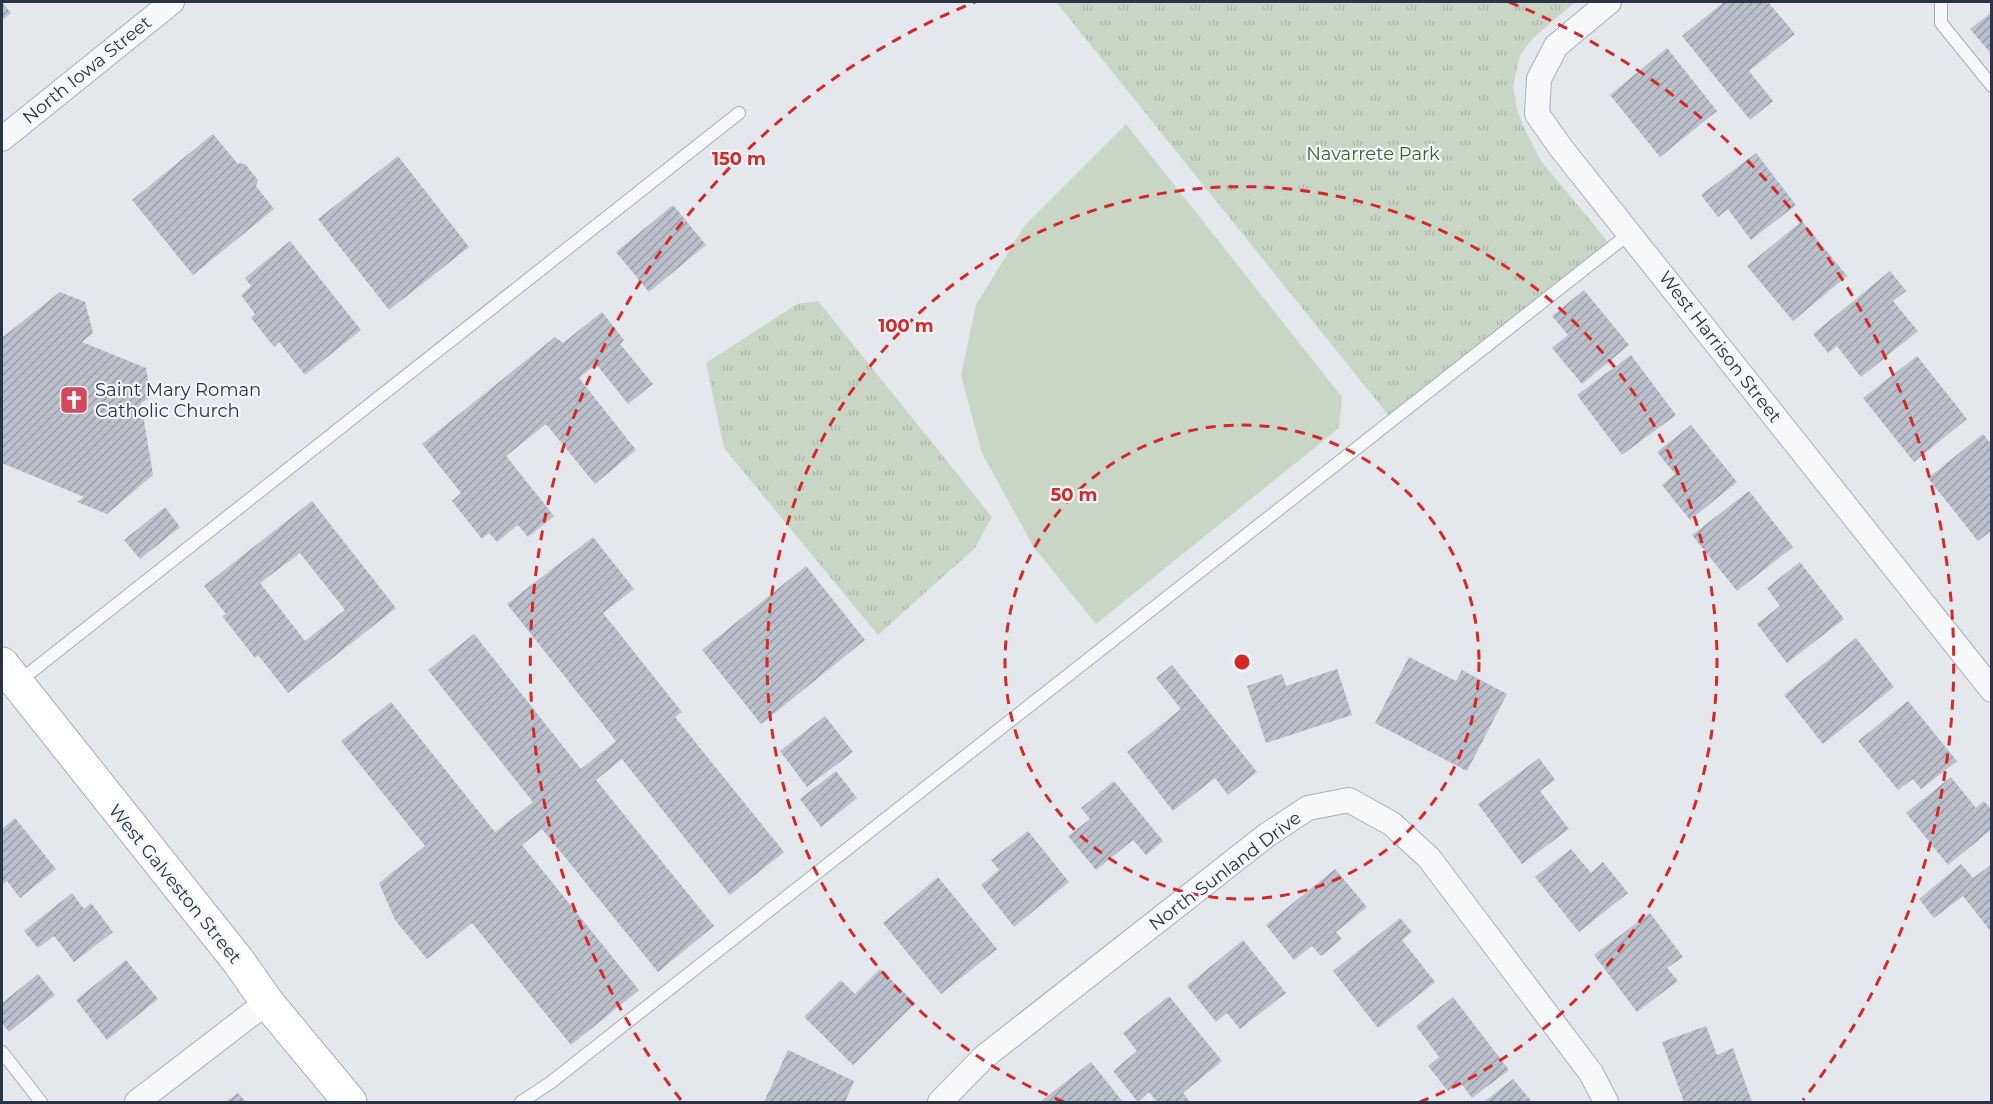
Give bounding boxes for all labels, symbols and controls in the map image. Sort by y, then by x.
street label: North Iowa Street [18,11,156,129]
park label: Navarrete Park [1306,143,1440,165]
text: 150 m [712,148,766,170]
street label: West Harrison Street [1654,267,1786,427]
text: 100 m [878,315,934,337]
place label: Saint Mary Roman Catholic Church [95,379,261,422]
church icon: Saint Mary Roman Catholic Church [58,384,90,416]
text: 50 m [1051,484,1097,506]
centre of rings [1232,652,1252,672]
street label: West Galveston Street [104,800,246,968]
street label: North Sunland Drive [1145,807,1305,935]

